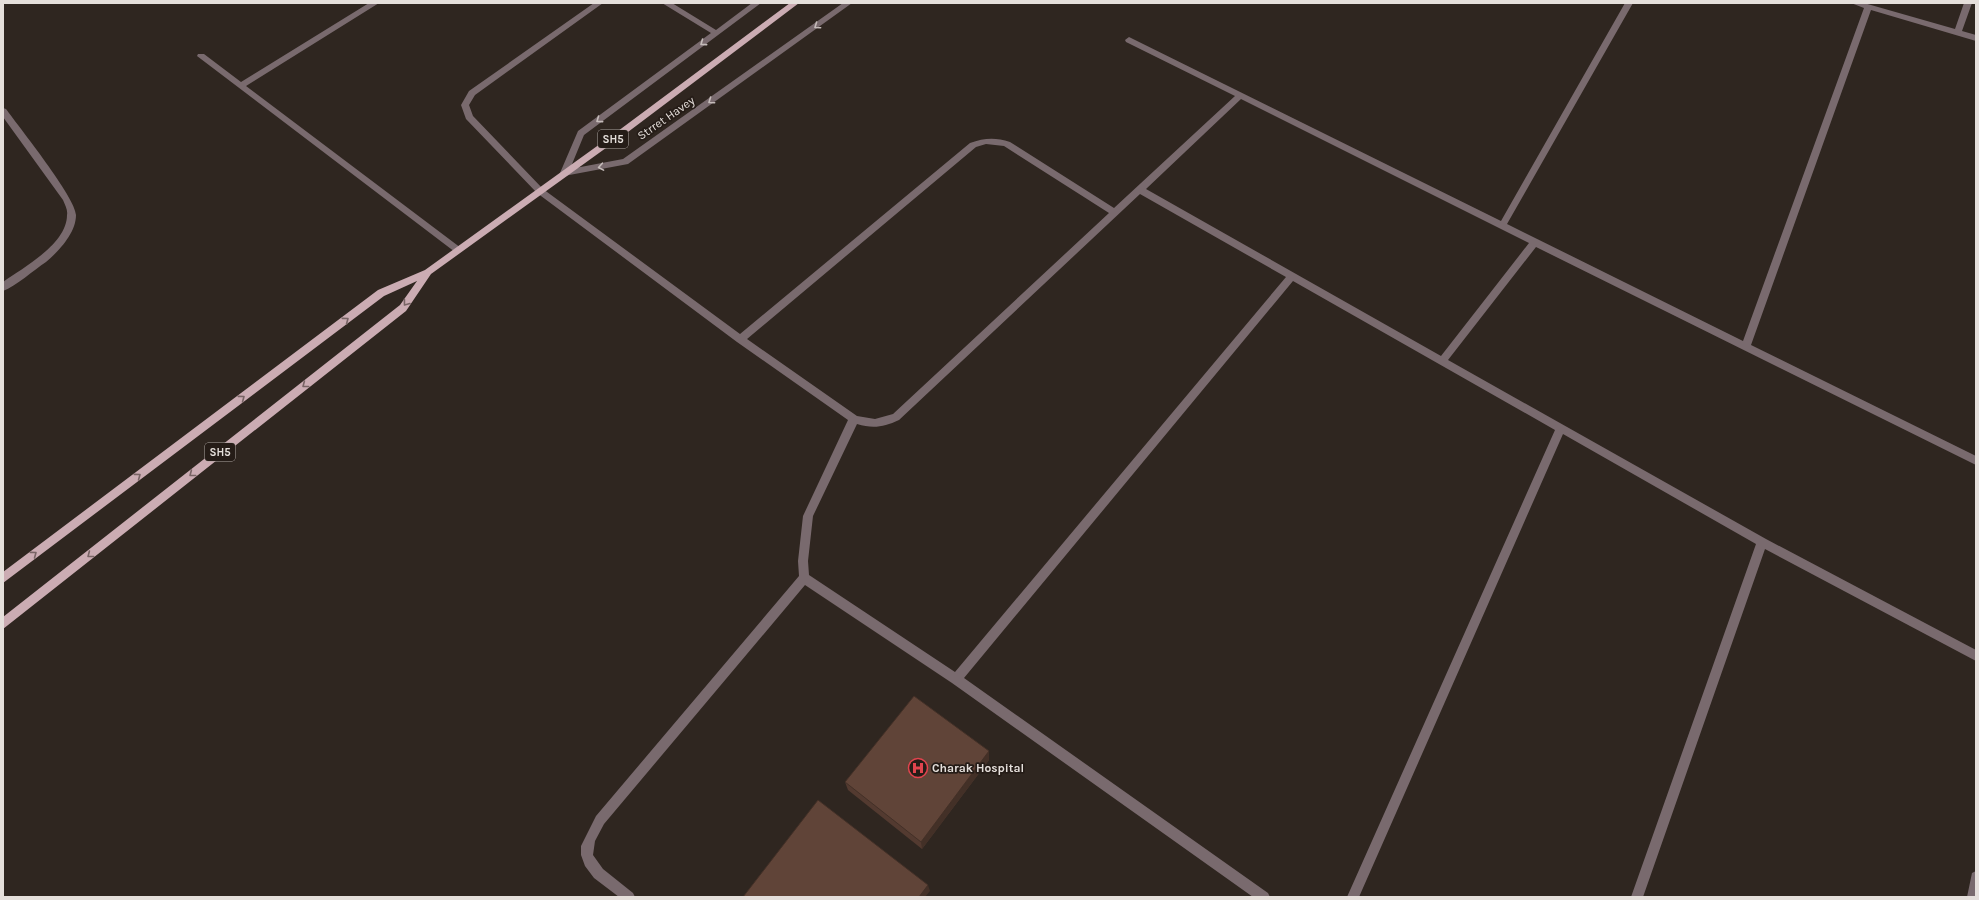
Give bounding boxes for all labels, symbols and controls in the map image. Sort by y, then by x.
one-way arrow [814,21,821,28]
one-way arrow [701,38,708,45]
street label: Strret Havey [635,93,698,143]
one-way arrow [708,96,715,104]
one-way arrow [596,115,603,122]
road number: SH5 [598,130,628,148]
one-way arrow [598,162,604,170]
one-way arrow [404,299,411,306]
one-way arrow [341,318,348,325]
one-way arrow [303,381,310,388]
one-way arrow [238,395,245,403]
road number: SH5 [205,443,235,461]
one-way arrow [190,470,197,477]
one-way arrow [134,473,141,481]
one-way arrow [88,550,95,557]
one-way arrow [30,552,37,559]
hospital icon: Charak Hospital [907,757,929,779]
place label: Charak Hospital [932,761,1024,775]

